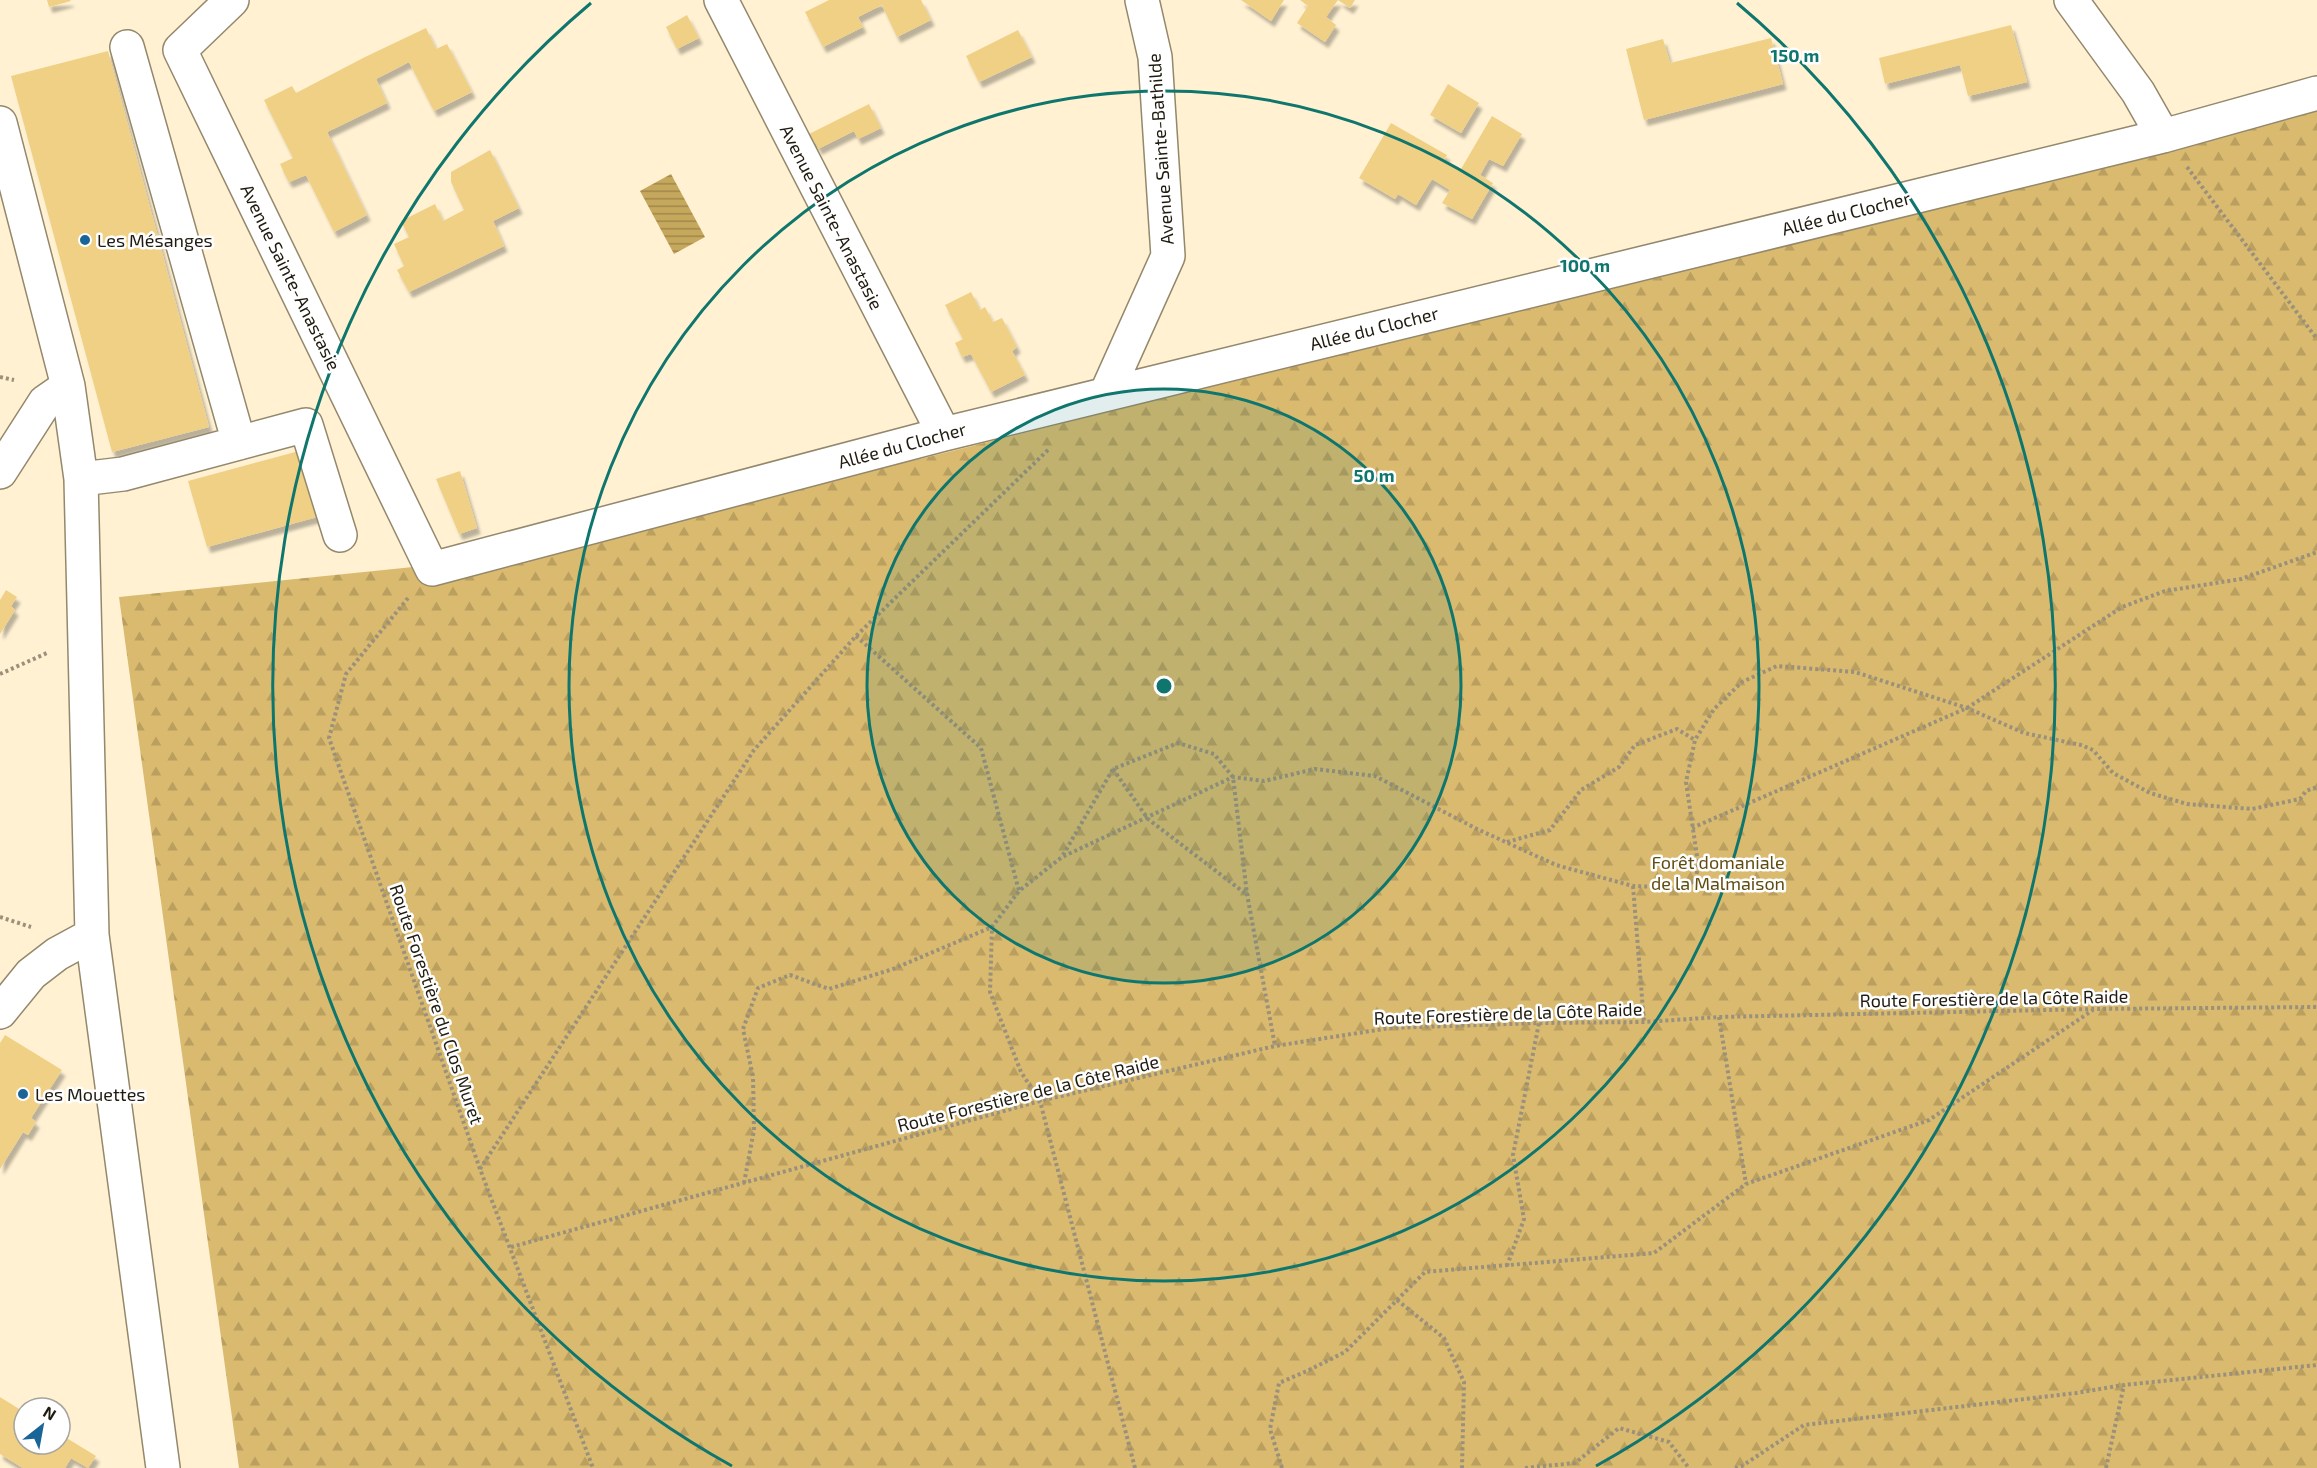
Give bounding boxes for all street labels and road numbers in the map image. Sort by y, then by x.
street label: Avenue Sainte-Bathilde [1142,52,1178,246]
street label: Avenue Sainte-Anastasie [776,121,888,313]
street label: Avenue Sainte-Anastasie [236,180,346,374]
street label: Allée du Clocher [1779,186,1913,240]
street label: Allée du Clocher [1307,301,1441,355]
street label: Allée du Clocher [835,417,969,473]
street label: Route Forestière du Clos Muret [386,881,489,1127]
street label: Route Forestière de la Côte Raide [1859,985,2129,1011]
street label: Route Forestière de la Côte Raide [1373,997,1643,1029]
street label: Route Forestière de la Côte Raide [895,1050,1161,1136]

